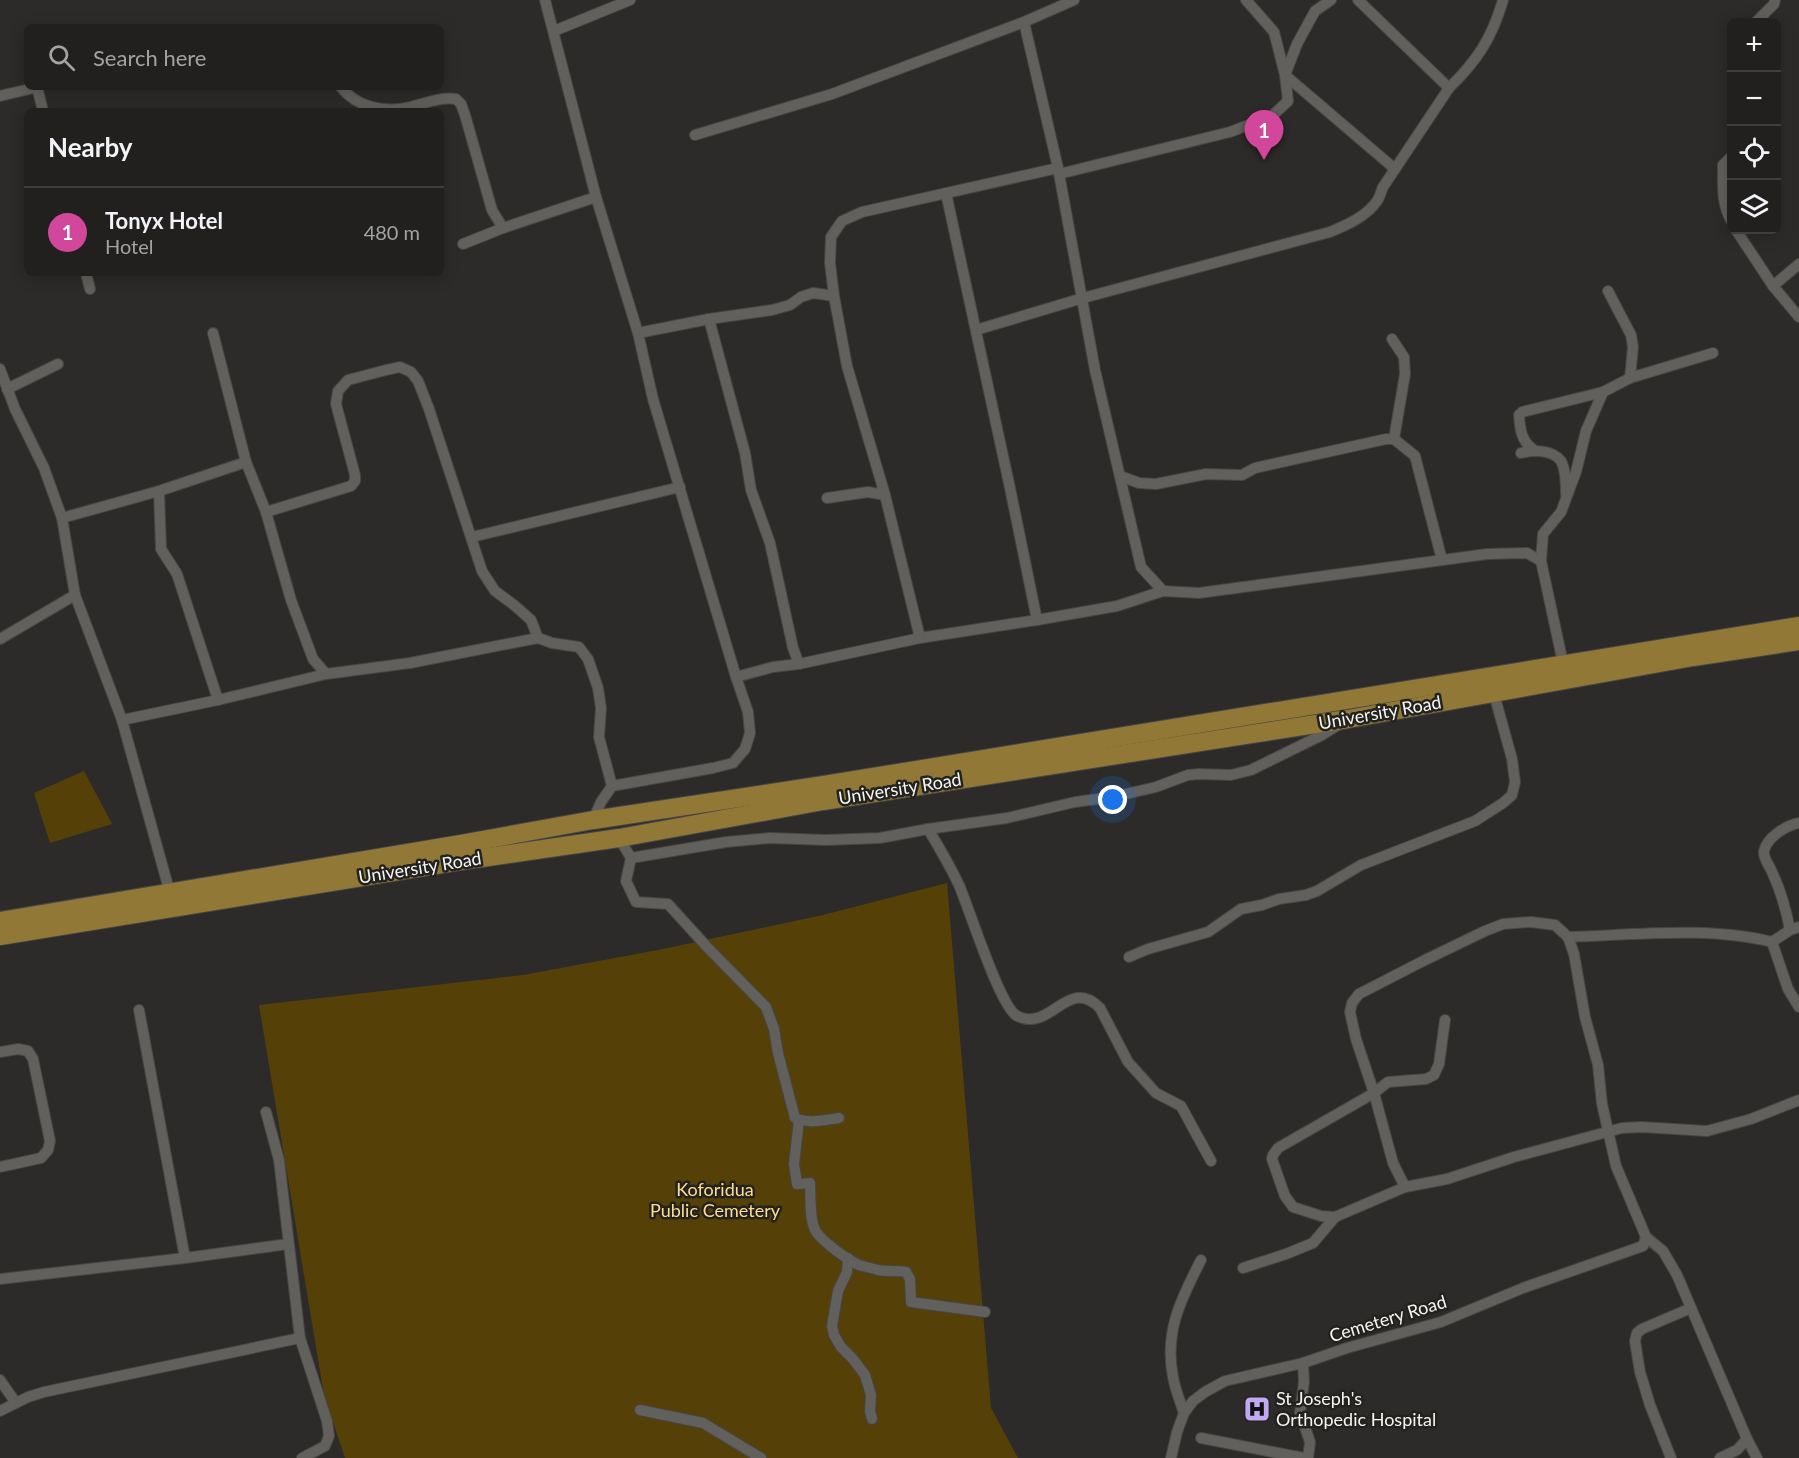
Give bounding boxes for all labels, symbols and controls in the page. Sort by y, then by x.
map controls [1727,18,1781,234]
button: + [1727,18,1781,72]
search box [24,24,444,90]
icon: search [45,41,78,74]
text: Search here [93,44,206,71]
button: − [1727,72,1781,126]
pin: 1 [1244,110,1284,160]
button: locate [1727,126,1781,180]
text: Nearby [48,131,133,163]
button: layers [1727,180,1781,234]
text: Tonyx Hotel [105,207,223,234]
text: 1 [62,220,73,244]
text: 480 m [364,220,420,244]
text: Hotel [105,234,154,258]
street label: University Road [1317,690,1443,734]
street label: University Road [837,767,963,809]
your location [1098,785,1127,814]
street label: University Road [357,846,483,888]
park label: Koforidua Public Cemetery [650,1178,781,1221]
street label: Cemetery Road [1326,1290,1449,1346]
place label: St Joseph's Orthopedic Hospital [1276,1387,1436,1430]
hospital icon: St Joseph's Orthopedic Hospital [1242,1394,1272,1424]

